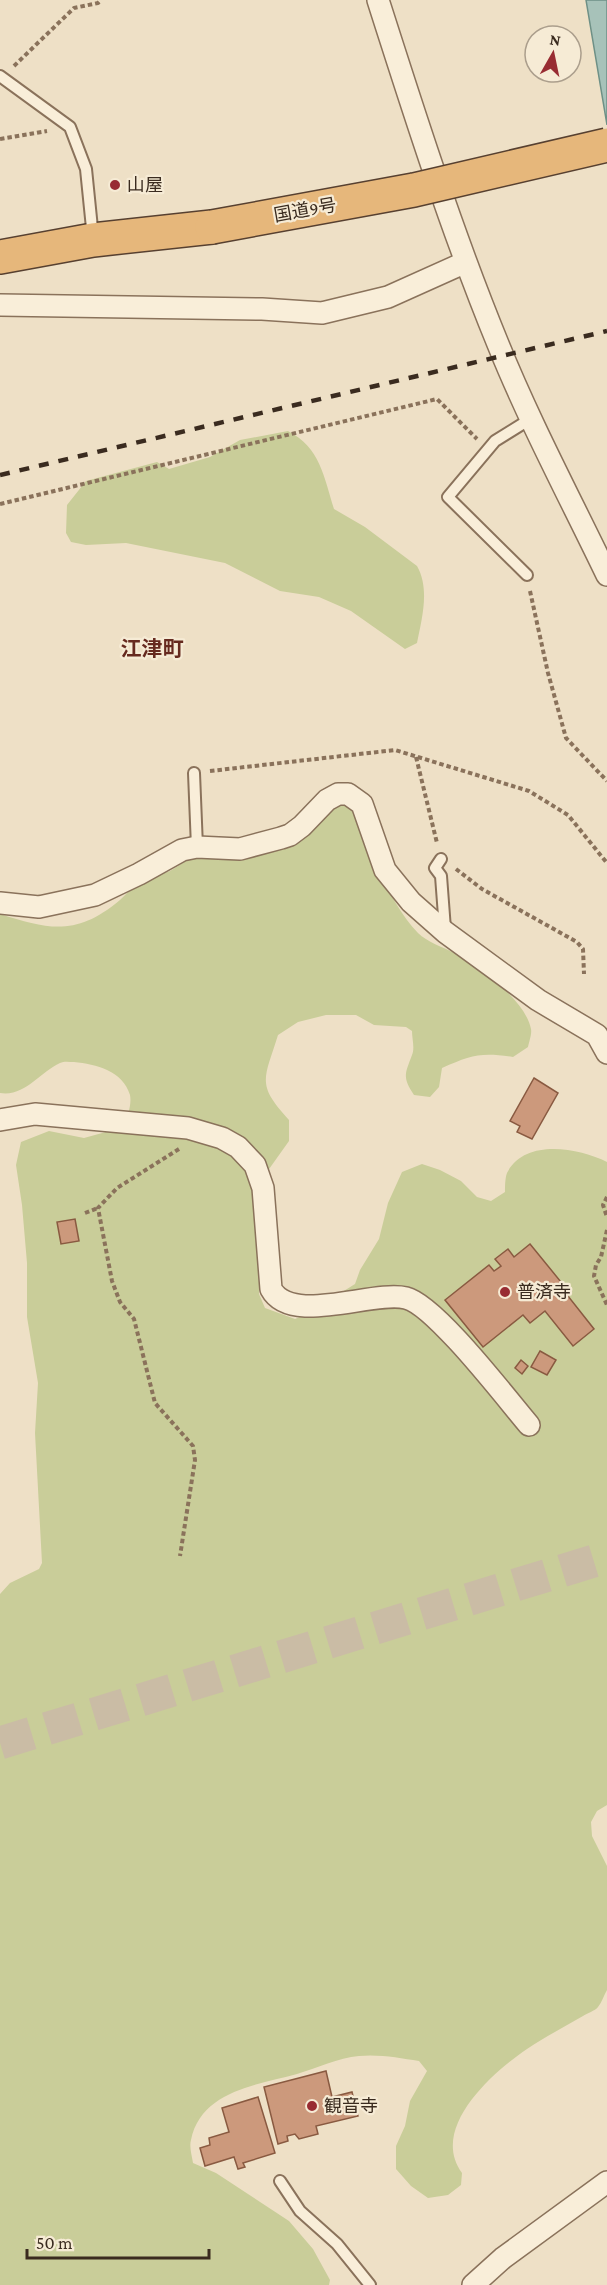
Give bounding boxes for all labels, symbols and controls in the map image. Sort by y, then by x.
north arrow [523,24,583,84]
text: N [549,30,562,49]
place label: 山屋 [127,175,163,195]
marker: 山屋 [108,178,122,192]
street label: 国道9号 [272,195,338,225]
district label: 江津町 [121,637,184,661]
place label: 普済寺 [517,1282,571,1302]
marker: 普済寺 [498,1285,512,1299]
place label: 観音寺 [324,2096,378,2116]
marker: 観音寺 [305,2099,319,2113]
scale bar [27,2222,208,2260]
text: 50 m [36,2233,73,2253]

